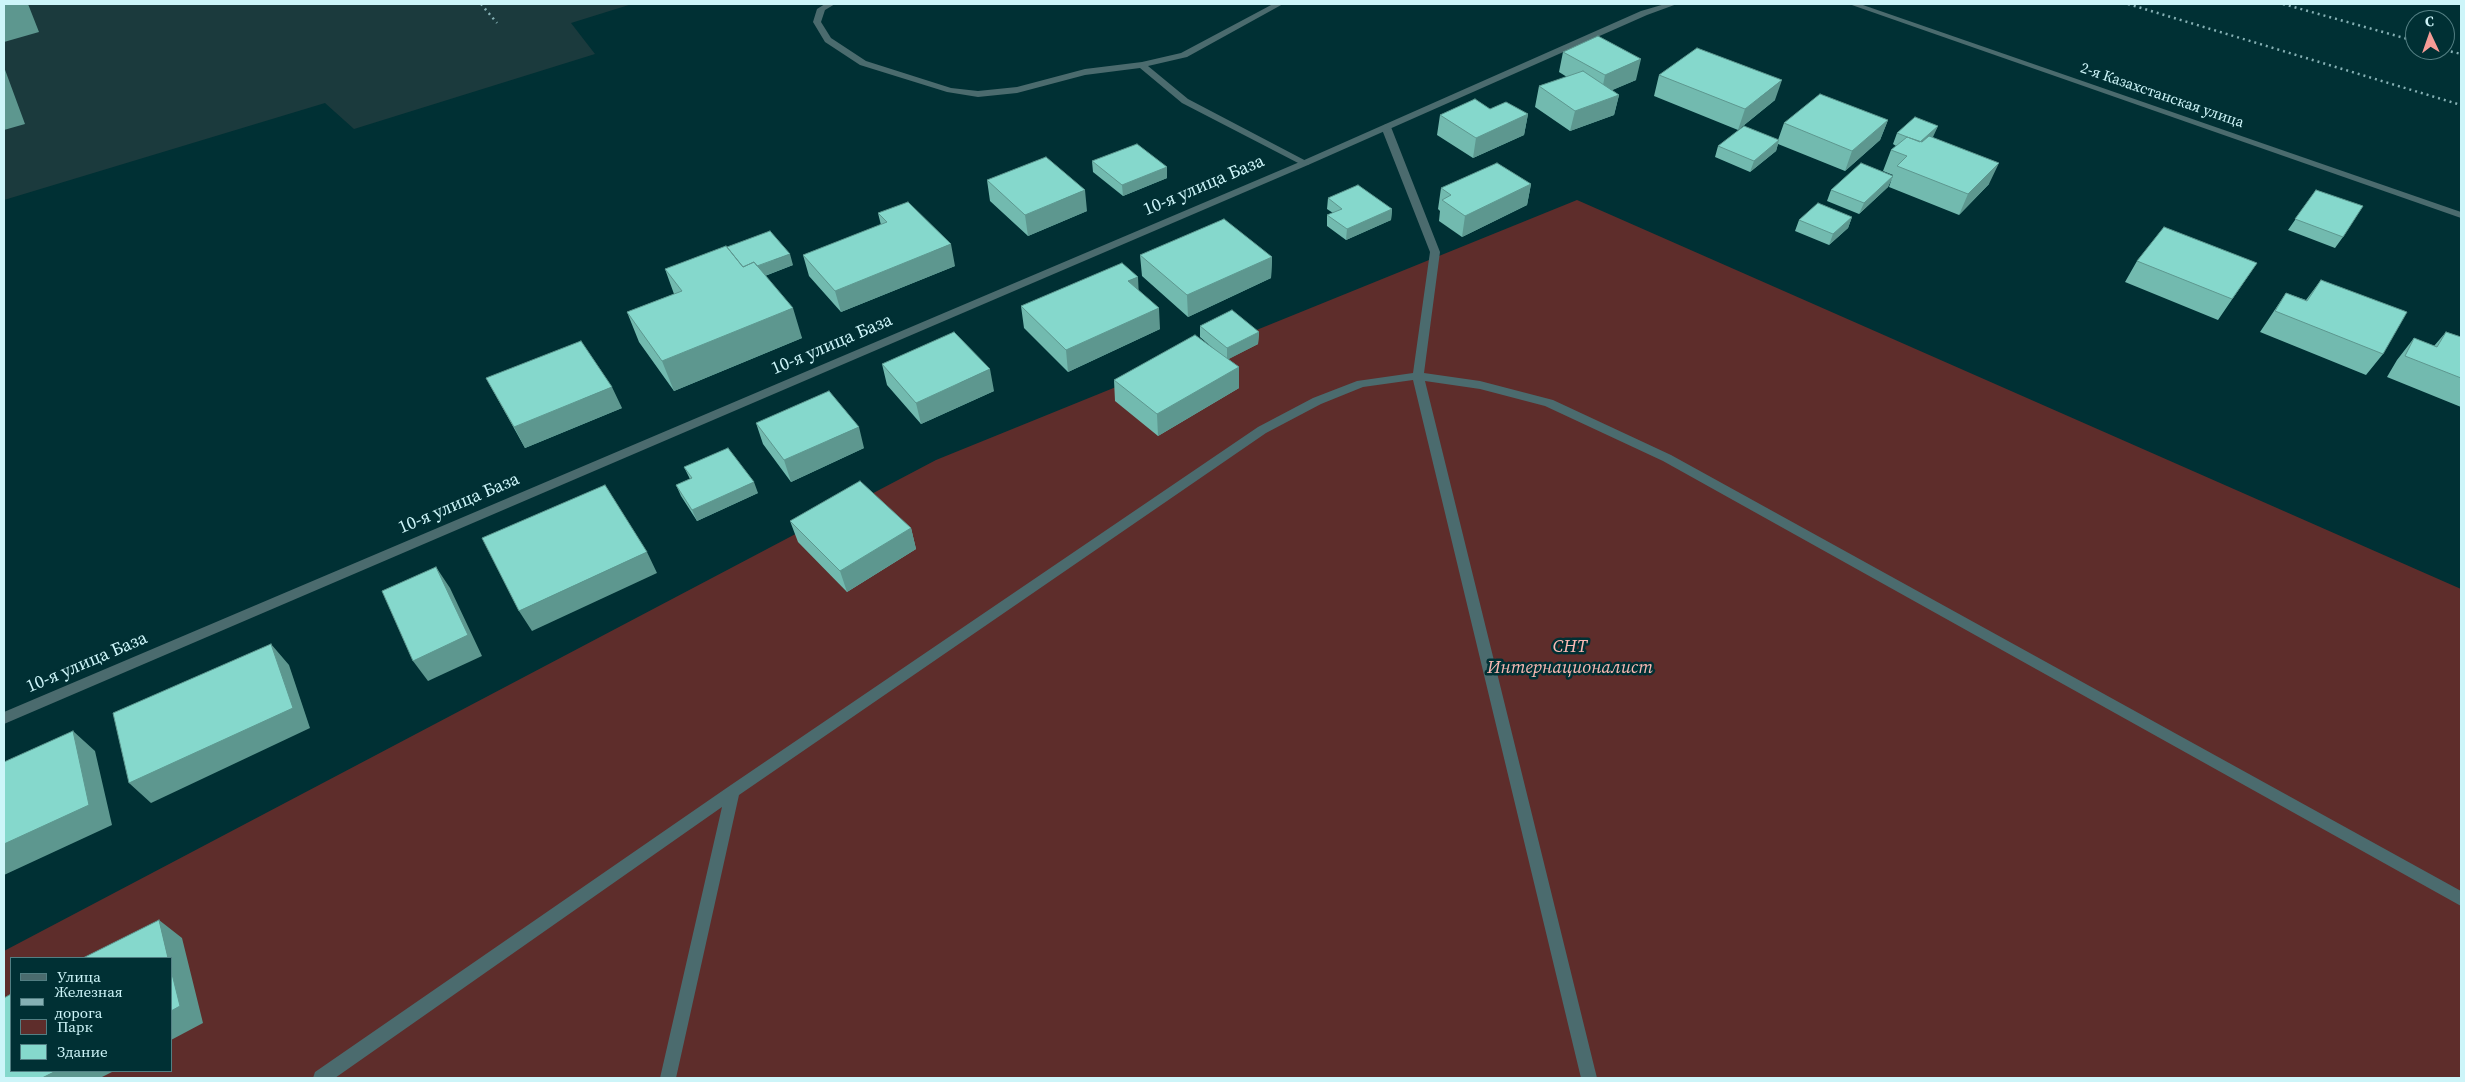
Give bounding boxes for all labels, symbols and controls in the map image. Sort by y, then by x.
north arrow [2405,10,2455,60]
text: С [2424,11,2434,31]
street label: 2-я Казахстанская улица [2078,60,2246,132]
street label: 10-я улица База [1140,151,1268,221]
street label: 10-я улица База [768,310,896,380]
street label: 10-я улица База [395,469,523,539]
street label: 10-я улица База [23,628,151,698]
park label: СНТ Интернационалист [1487,636,1653,679]
legend [10,957,172,1072]
text: Улица [57,966,101,987]
text: Железная дорога [54,981,123,1023]
text: Парк [57,1016,93,1037]
text: Здание [57,1041,108,1062]

